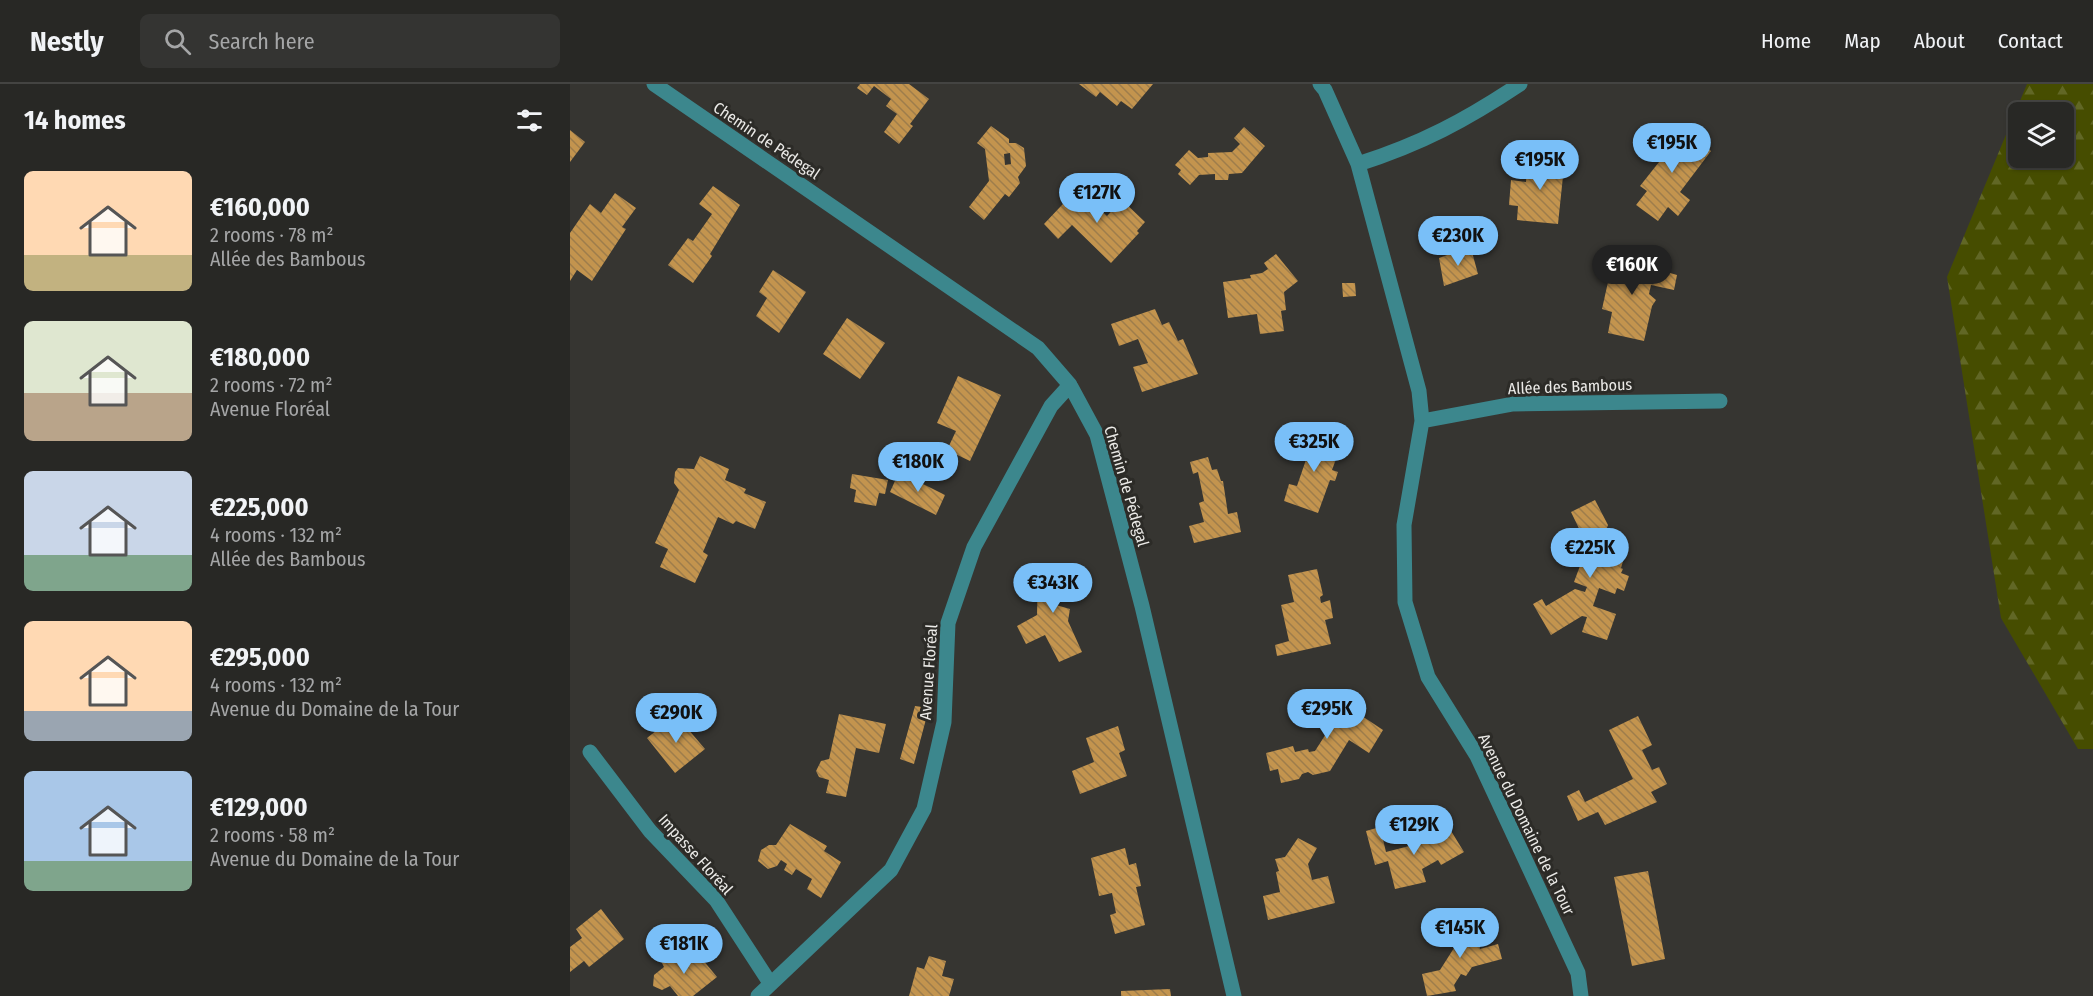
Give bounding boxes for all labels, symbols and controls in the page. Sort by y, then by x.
search box [140,14,560,68]
text: Nestly [30,25,104,58]
icon: search [161,25,194,58]
text: Search here [209,28,315,55]
text: Home [1761,28,1811,54]
text: Map [1844,28,1881,54]
text: About [1914,28,1965,54]
text: Contact [1998,28,2063,54]
street label: Chemin de Pédegal [710,98,824,183]
map controls [2008,102,2074,168]
button: layers [2008,102,2074,168]
icon: filters [513,104,546,137]
text: 14 homes [24,105,126,136]
pin: €195K [1630,123,1714,174]
text: €195K [1647,130,1697,154]
pin: €195K [1498,140,1582,191]
text: €195K [1515,147,1565,171]
pin: €127K [1055,173,1139,224]
text: €127K [1073,180,1121,204]
text: €160,000 [210,192,310,223]
icon: home [72,195,144,267]
pin: €230K [1416,216,1500,267]
text: 2 rooms · 78 m² [210,223,333,247]
text: €230K [1432,223,1484,247]
pin: €160K [1590,245,1674,296]
text: Allée des Bambous [210,247,366,271]
text: €160K [1606,252,1658,276]
text: €180,000 [210,342,310,373]
icon: home [72,345,144,417]
text: 2 rooms · 72 m² [210,373,332,397]
street label: Allée des Bambous [1507,375,1633,398]
text: Avenue Floréal [210,397,330,421]
pin: €325K [1272,422,1356,473]
street label: Chemin de Pédegal [1100,424,1153,549]
text: €325K [1289,429,1339,453]
pin: €180K [876,442,960,493]
text: €180K [892,449,944,473]
text: €225,000 [210,492,309,523]
icon: home [72,495,144,567]
text: 4 rooms · 132 m² [210,523,342,547]
pin: €225K [1548,528,1632,579]
text: €225K [1565,535,1615,559]
text: Allée des Bambous [210,547,366,571]
pin: €343K [1011,563,1095,614]
text: €343K [1027,570,1079,594]
street label: Avenue Floréal [916,623,941,721]
text: €295,000 [210,642,310,673]
icon: home [72,645,144,717]
text: 4 rooms · 132 m² [210,673,342,697]
pin: €295K [1285,689,1369,740]
pin: €290K [634,693,718,744]
text: €295K [1301,696,1353,720]
text: Avenue du Domaine de la Tour [210,697,459,721]
text: €290K [650,700,702,724]
street label: Avenue du Domaine de la Tour [1474,730,1579,918]
text: €129,000 [210,792,308,823]
icon: home [72,795,144,867]
pin: €129K [1372,805,1456,856]
street label: Impasse Floréal [654,810,737,899]
text: €129K [1389,812,1439,836]
text: 2 rooms · 58 m² [210,823,335,847]
text: Avenue du Domaine de la Tour [210,847,459,871]
pin: €145K [1418,908,1502,959]
text: €145K [1435,915,1485,939]
pin: €181K [642,924,726,975]
text: €181K [660,931,708,955]

